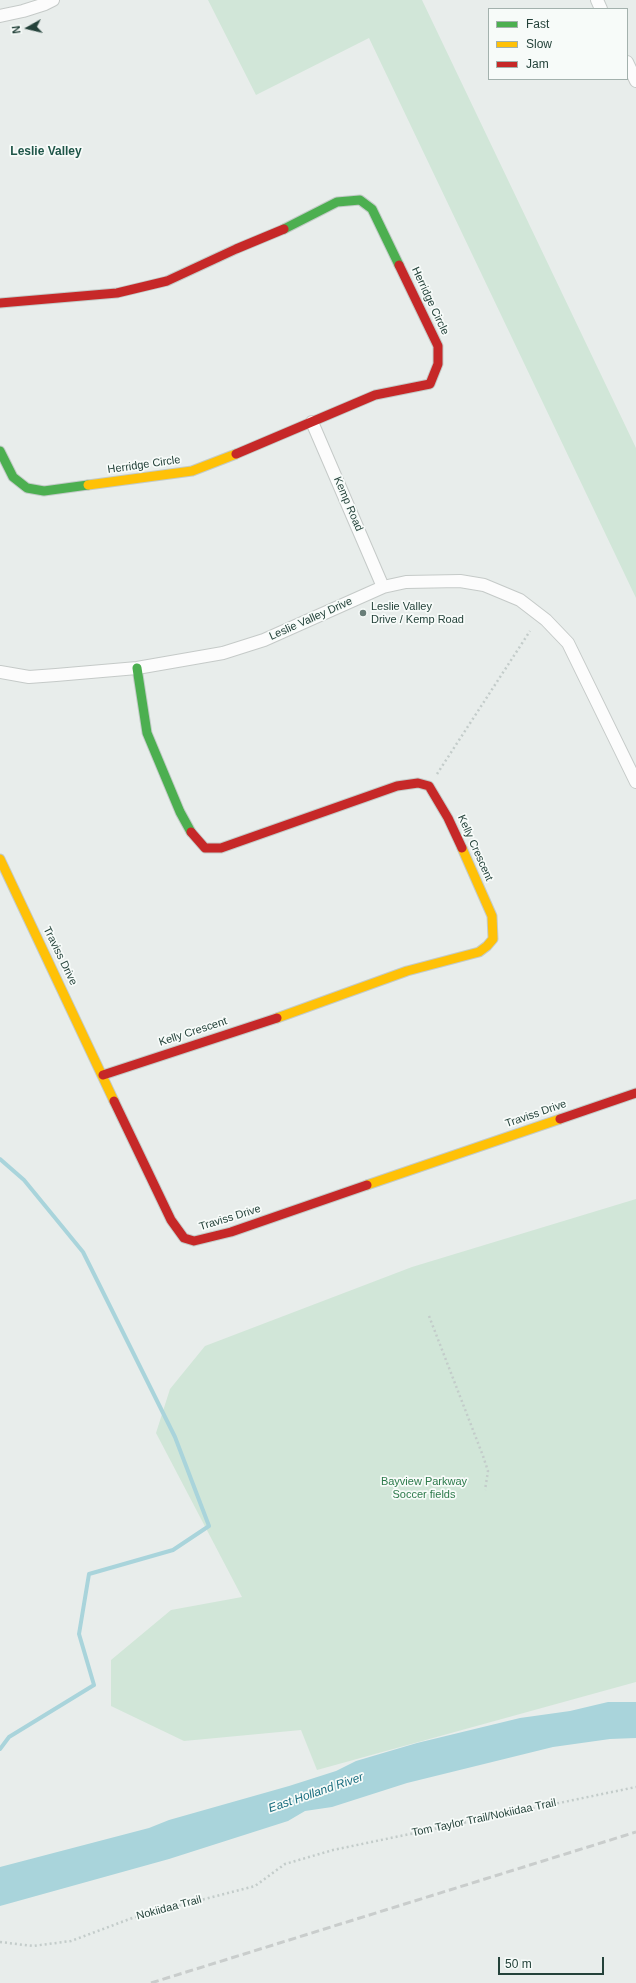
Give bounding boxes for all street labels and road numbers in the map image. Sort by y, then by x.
street label: Herridge Circle [409,265,451,337]
street label: Herridge Circle [107,453,181,477]
street label: Kemp Road [331,475,365,533]
street label: Leslie Valley Drive [267,595,355,643]
street label: Kelly Crescent [455,813,495,883]
street label: Traviss Drive [40,924,80,988]
street label: Kelly Crescent [157,1015,229,1049]
street label: Traviss Drive [504,1097,568,1131]
street label: Traviss Drive [198,1202,262,1234]
street label: Tom Taylor Trail/Nokiidaa Trail [411,1796,557,1840]
street label: Nokiidaa Trail [135,1893,203,1923]

